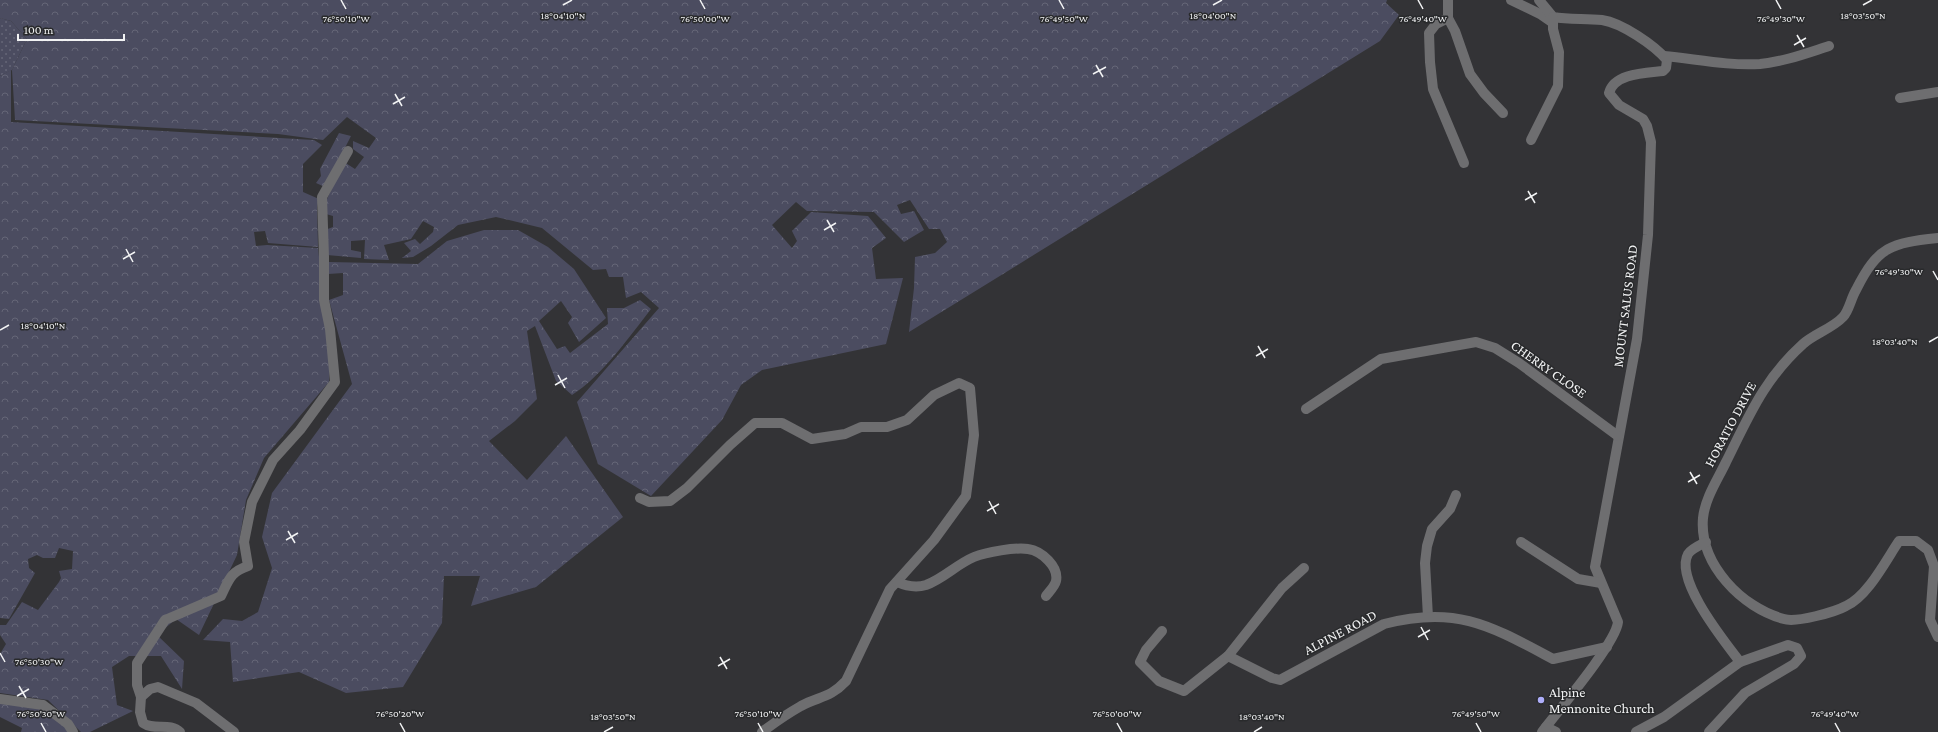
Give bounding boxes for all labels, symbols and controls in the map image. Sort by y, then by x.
text: 18°04'10"N [541,10,586,21]
text: 18°04'00"N [1190,10,1237,21]
text: 18°03'50"N [1840,10,1886,21]
text: 76°50'10"W [322,13,370,24]
text: 76°50'00"W [680,13,730,24]
text: 76°49'50"W [1040,13,1089,24]
text: 76°49'40"W [1399,13,1448,24]
text: 76°49'30"W [1757,13,1806,24]
scale bar [18,16,124,42]
text: 100 m [24,23,54,37]
street label: MOUNT SALUS ROAD [1610,244,1640,368]
text: 76°49'30"W [1875,266,1924,277]
text: 18°04'10"N [21,320,66,331]
text: 18°03'40"N [1872,336,1918,347]
street label: CHERRY CLOSE [1508,337,1590,401]
street label: HORATIO DRIVE [1701,378,1759,469]
street label: ALPINE ROAD [1301,606,1379,658]
text: 76°50'30"W [15,656,64,667]
place label: Alpine Mennonite Church [1549,684,1655,716]
marker: Alpine Mennonite Church [1536,695,1546,705]
text: 76°50'30"W [17,708,66,719]
text: 76°50'20"W [376,708,425,719]
text: 76°50'10"W [734,708,782,719]
text: 76°50'00"W [1092,708,1142,719]
text: 76°49'50"W [1452,708,1501,719]
text: 76°49'40"W [1811,708,1860,719]
text: 18°03'50"N [590,711,636,722]
text: 18°03'40"N [1239,711,1285,722]

